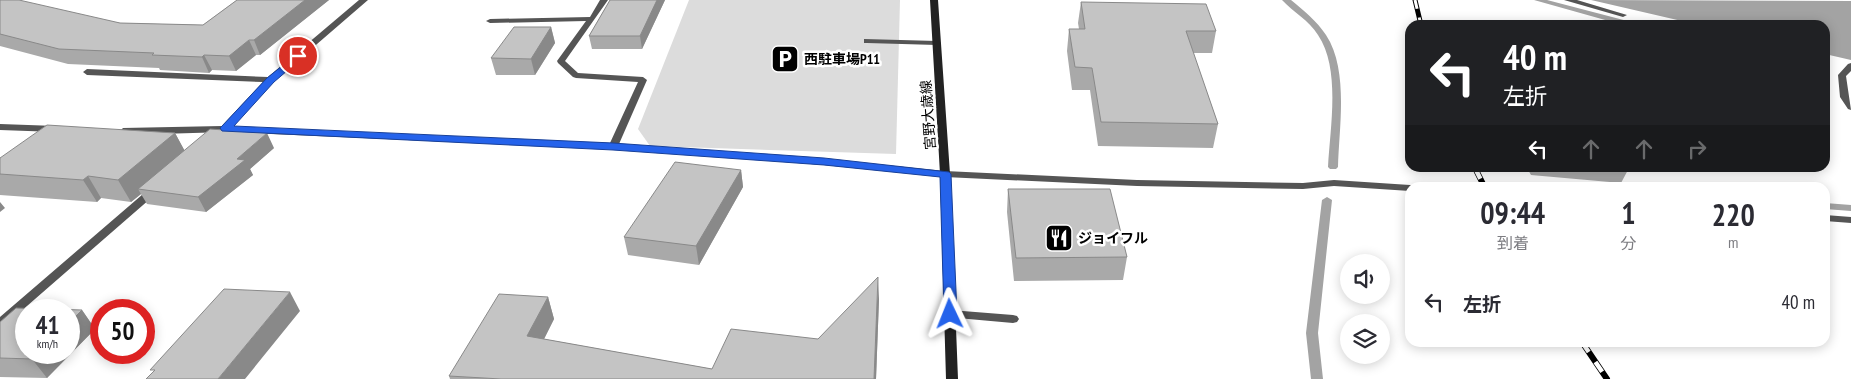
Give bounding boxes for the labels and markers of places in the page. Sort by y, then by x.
pin [277,35,319,77]
parking icon: 西駐車場P11 [770,44,800,74]
place label: 西駐車場P11 [804,50,880,68]
restaurant icon: ジョイフル [1044,223,1074,253]
place label: ジョイフル [1078,229,1148,247]

